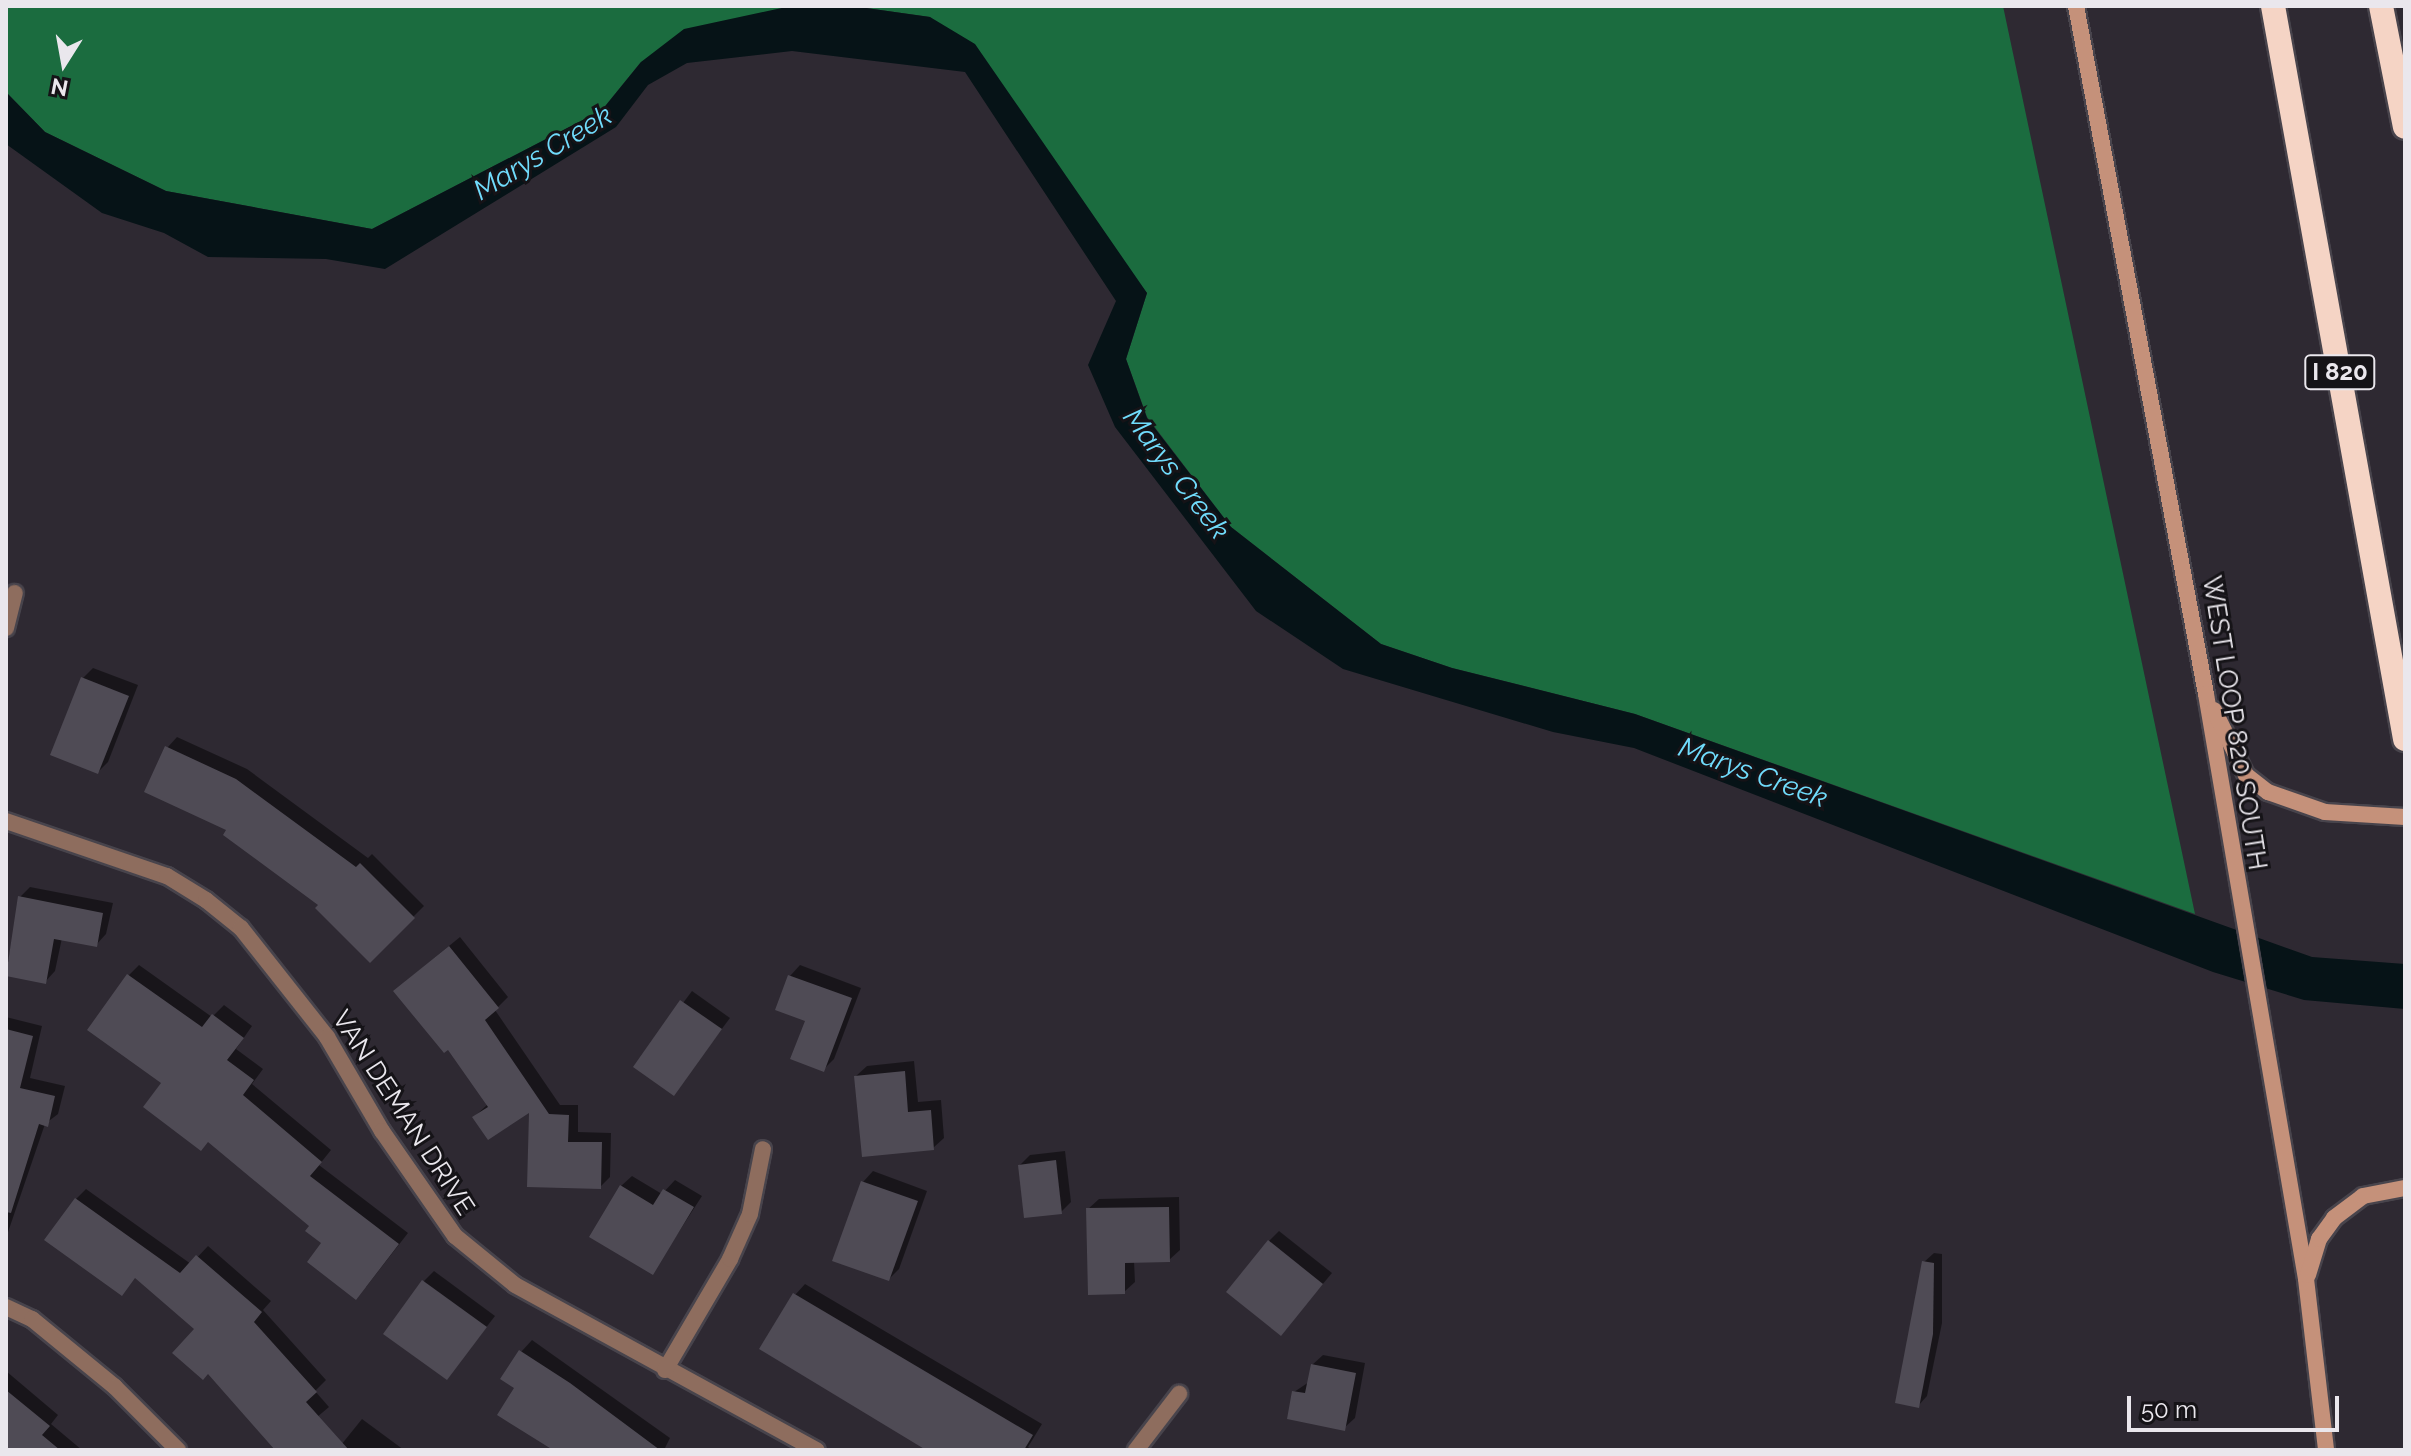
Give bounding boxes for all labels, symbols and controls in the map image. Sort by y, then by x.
north arrow [24,24,104,104]
text: N [49,73,70,102]
water label: Marys Creek [468,98,618,208]
road number: I 820 [2304,352,2376,392]
water label: Marys Creek [1116,402,1236,546]
street label: WEST LOOP 820 SOUTH [2195,573,2273,873]
water label: Marys Creek [1674,731,1832,815]
street label: VAN DEMAN DRIVE [325,1005,481,1221]
scale bar [2131,1380,2343,1430]
text: 50 m [2141,1395,2197,1424]

